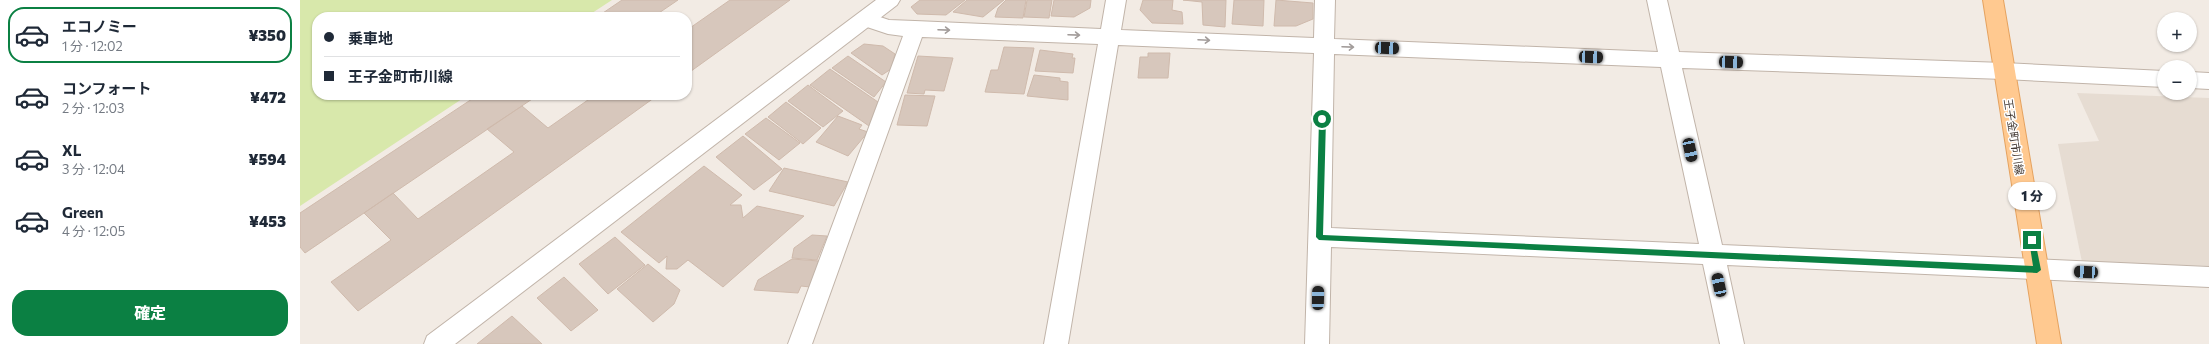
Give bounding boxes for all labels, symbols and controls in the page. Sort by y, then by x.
map controls [2157,12,2197,100]
button: + [2157,12,2197,52]
icon: car [14,17,50,53]
text: エコノミー [62,17,137,35]
text: ¥350 [248,26,286,44]
one-way arrow [937,26,950,34]
text: 乗車地 [348,29,393,47]
one-way arrow [1067,31,1080,38]
one-way arrow [1197,37,1210,44]
text: 1 分 · 12:02 [62,38,123,54]
car [1375,41,1399,55]
one-way arrow [1341,43,1354,50]
car [1579,51,1603,63]
car [1719,56,1743,68]
button: − [2157,60,2197,100]
text: 王子金町市川線 [348,67,453,85]
icon: car [14,79,50,115]
text: コンフォート [62,79,152,97]
text: ¥472 [250,88,286,106]
street label: 王子金町市川線 [2002,98,2027,176]
text: 2 分 · 12:03 [62,100,124,116]
route start [1313,110,1331,128]
car [1682,137,1698,163]
icon: car [14,141,50,177]
text: XL [62,141,81,159]
text: ¥594 [249,150,286,168]
text: 3 分 · 12:04 [62,161,125,177]
callout: 1 分 [2008,182,2056,210]
text: 1 分 [2021,188,2043,204]
icon: car [14,203,50,239]
text: Green [62,203,103,221]
text: ¥453 [249,212,286,230]
text: 4 分 · 12:05 [62,223,125,239]
route end [2023,231,2041,249]
car [2074,265,2098,279]
car [1711,272,1727,298]
car [1312,286,1324,310]
button: 確定 [12,290,288,336]

